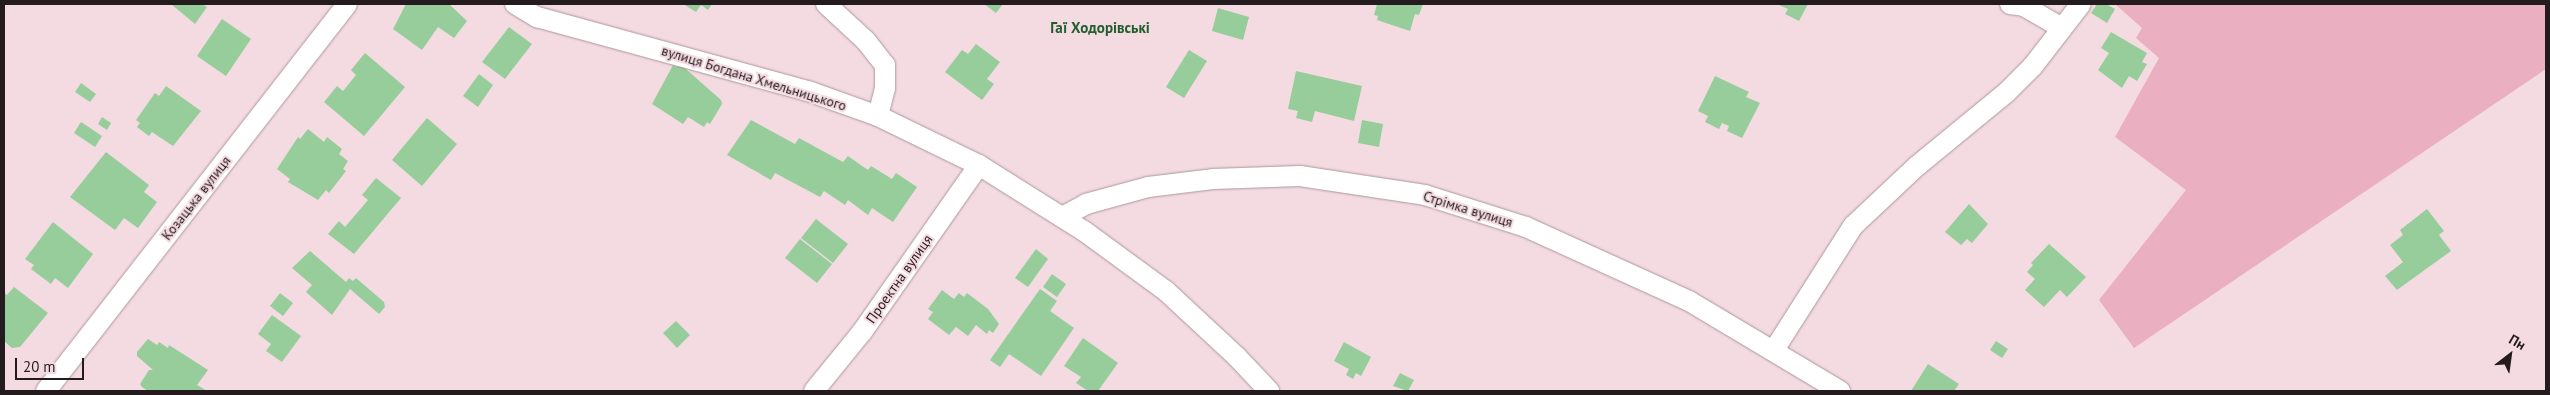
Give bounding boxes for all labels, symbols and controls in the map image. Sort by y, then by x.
district label: Гаї Ходорівські [1050,19,1150,37]
street label: вулиця Богдана Хмельницького [659,42,849,114]
street label: Козацька вулиця [158,153,234,243]
street label: Стрімка вулиця [1421,187,1515,231]
street label: Проектна вулиця [862,231,936,327]
north arrow [2485,330,2535,380]
text: Пн [2506,330,2529,354]
scale bar [18,348,86,380]
text: 20 m [23,357,56,376]

